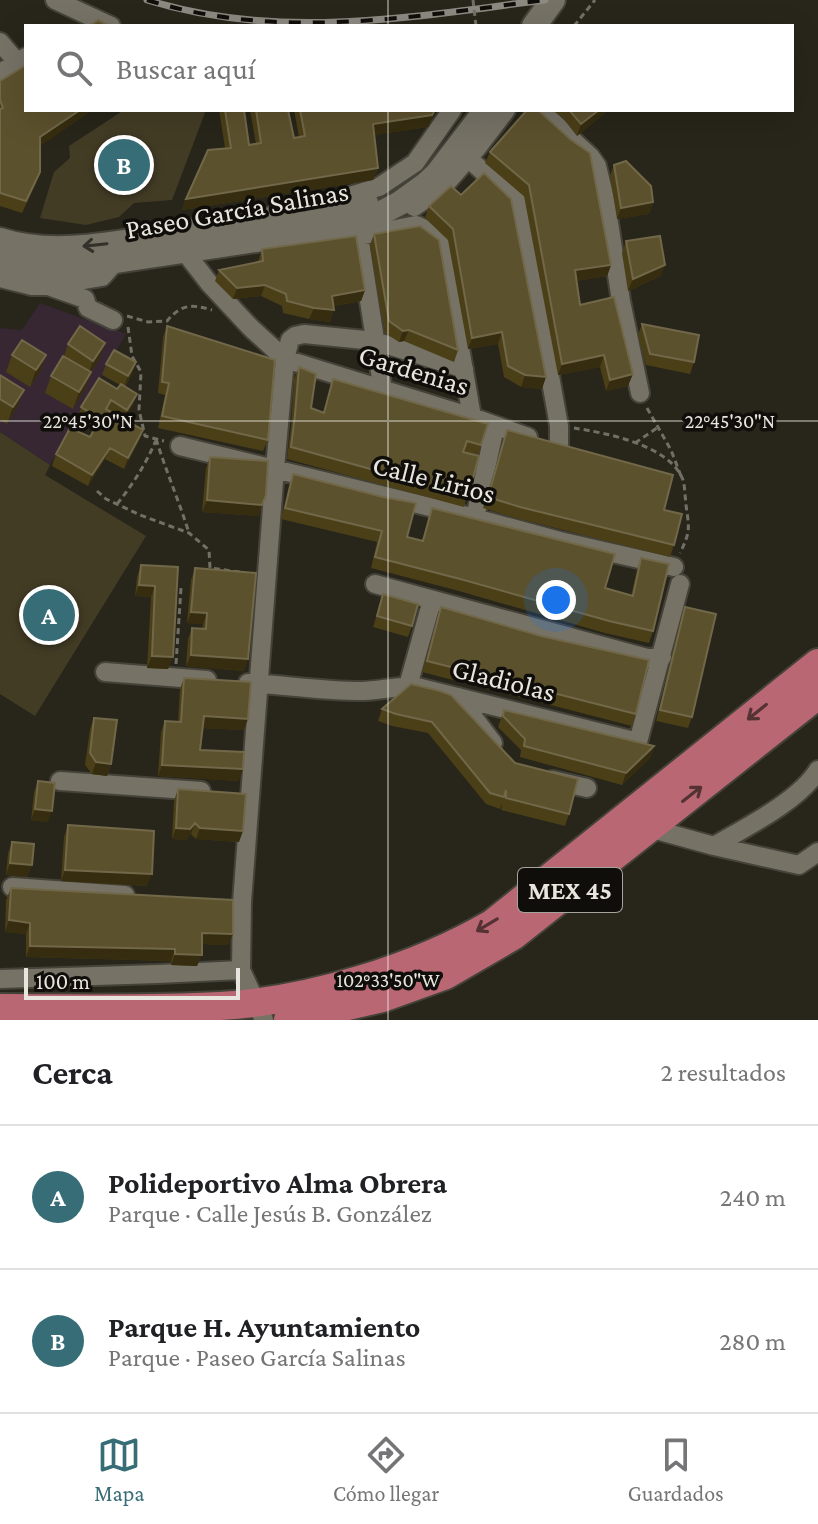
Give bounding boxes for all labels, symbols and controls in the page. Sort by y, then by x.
search box [24,24,794,112]
icon: search [52,46,96,90]
text: Buscar aquí [116,52,256,85]
pin: B [98,135,150,195]
street label: Paseo García Salinas [123,175,351,245]
one-way arrow [82,237,109,252]
street label: Gardenias [355,339,473,401]
text: 22°45'30"N [43,410,133,432]
text: 22°45'30"N [685,410,775,432]
street label: Calle Lirios [370,449,498,509]
your location [536,580,576,620]
pin: A [23,585,75,645]
street label: Gladiolas [449,652,559,708]
one-way arrow [747,703,768,721]
one-way arrow [681,786,702,803]
road number: MEX 45 [518,868,622,912]
one-way arrow [477,917,499,934]
scale bar [24,964,240,1000]
text: 100 m [36,969,90,994]
text: 102°33'50"W [336,969,440,991]
text: Cerca [32,1054,113,1091]
text: 2 resultados [660,1058,786,1087]
text: Polideportivo Alma Obrera [108,1166,447,1199]
text: A [50,1183,66,1212]
text: 240 m [720,1183,786,1212]
text: Parque · Calle Jesús B. González [108,1199,432,1228]
text: Parque H. Ayuntamiento [108,1310,420,1343]
text: B [50,1327,66,1356]
text: 280 m [719,1327,786,1356]
text: Parque · Paseo García Salinas [108,1343,406,1372]
tab: Mapa [94,1433,144,1506]
tab: Cómo llegar [333,1433,439,1506]
tab: Guardados [628,1433,724,1506]

